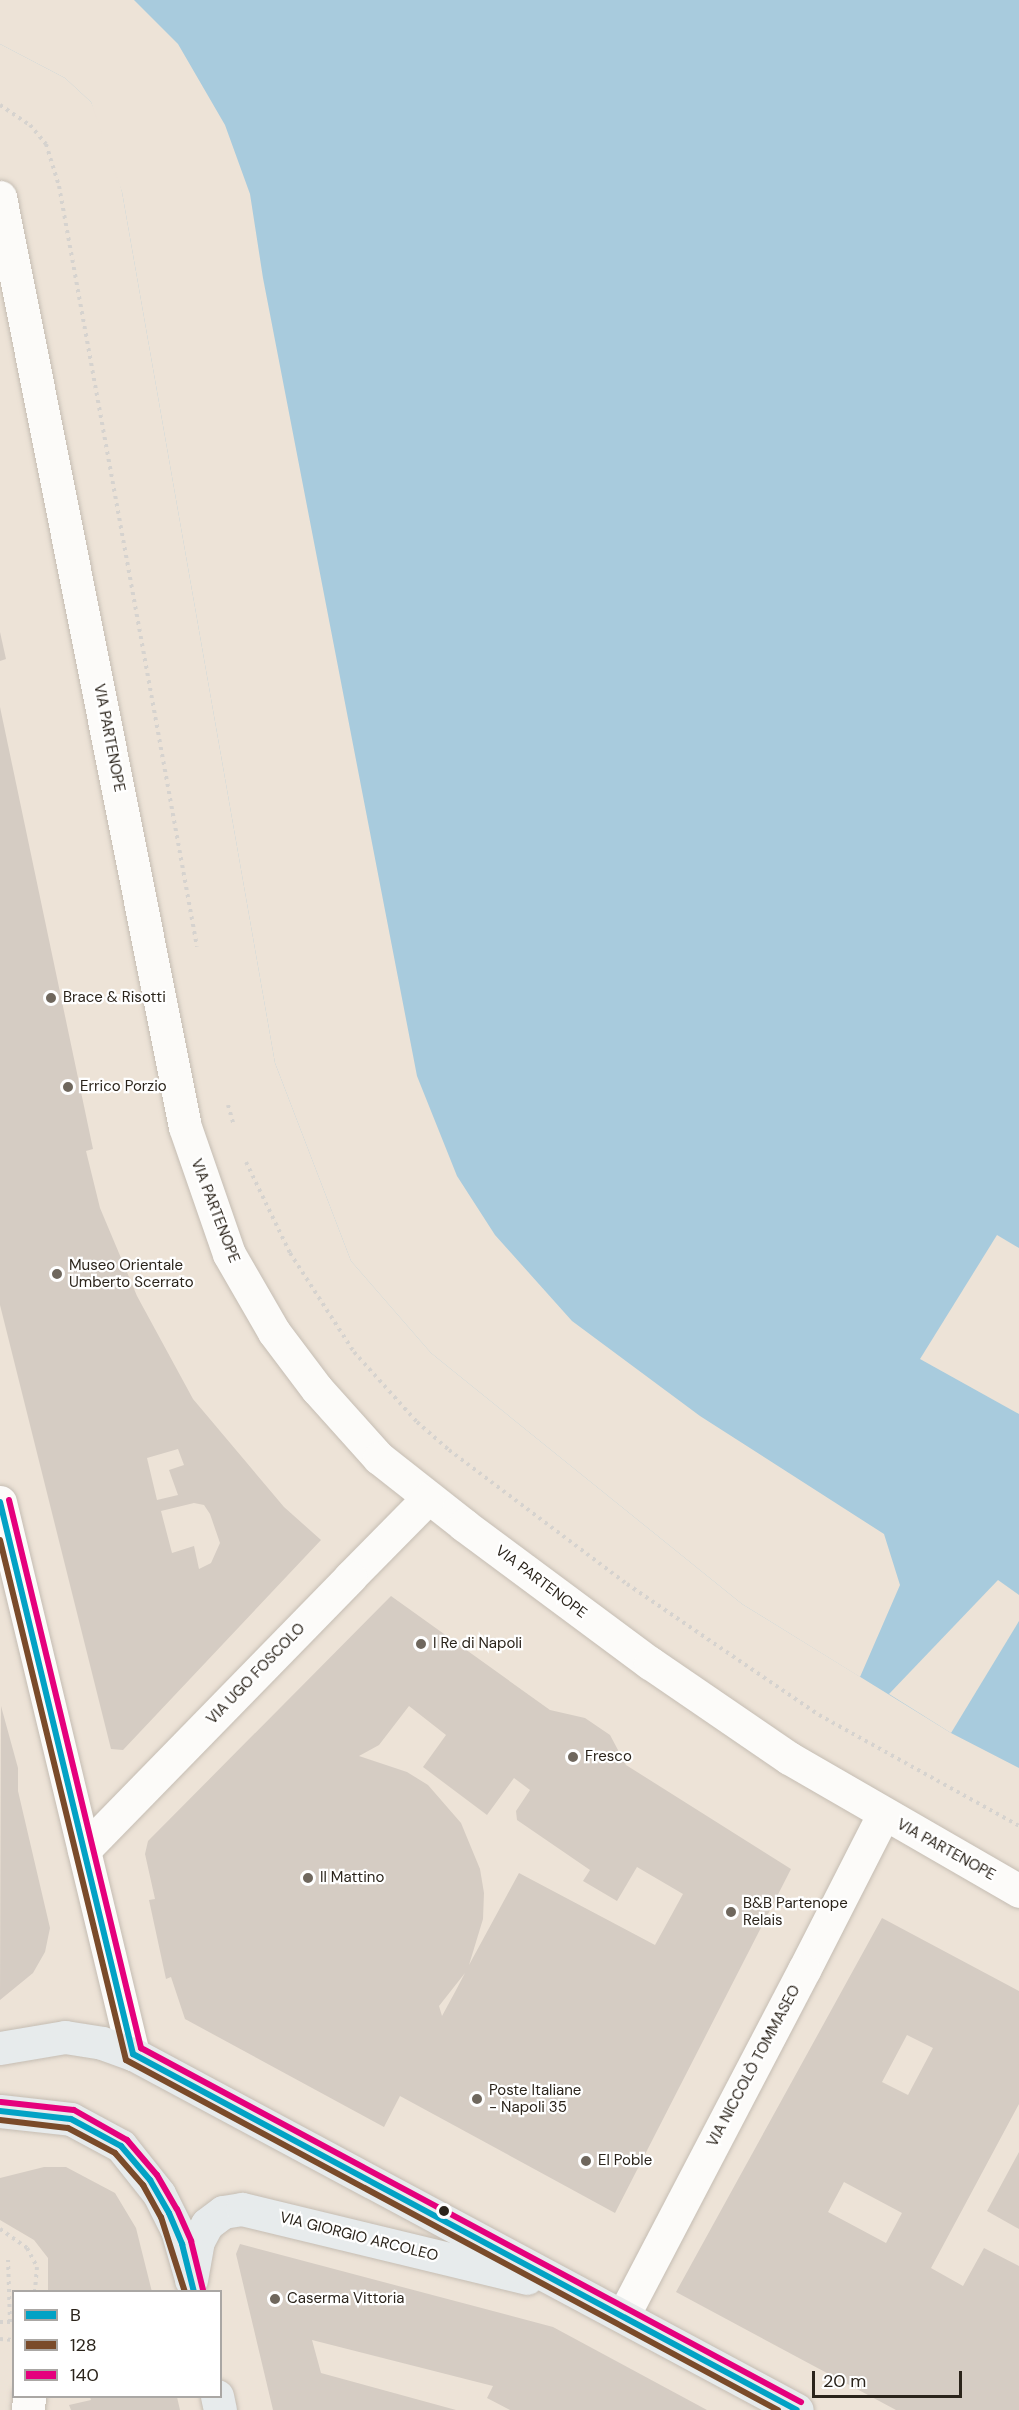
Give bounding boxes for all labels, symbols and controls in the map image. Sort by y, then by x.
street label: VIA PARTENOPE [90,682,128,794]
place label: Brace & Risotti [63,989,166,1007]
marker: Brace & Risotti [44,991,58,1005]
place label: Errico Porzio [80,1078,167,1096]
marker: Errico Porzio [61,1080,75,1094]
street label: VIA PARTENOPE [187,1157,243,1265]
place label: Museo Orientale Umberto Scerrato [69,1256,194,1291]
marker: Museo Orientale Umberto Scerrato [50,1267,64,1281]
street label: VIA PARTENOPE [492,1542,590,1622]
street label: VIA UGO FOSCOLO [203,1620,309,1728]
place label: I Re di Napoli [433,1635,522,1653]
marker: I Re di Napoli [414,1637,428,1651]
place label: Fresco [585,1748,632,1766]
marker: Fresco [566,1750,580,1764]
street label: VIA PARTENOPE [894,1816,998,1884]
place label: Il Mattino [320,1869,384,1887]
marker: Il Mattino [301,1871,315,1885]
place label: B&B Partenope Relais [743,1894,848,1929]
marker: B&B Partenope Relais [724,1905,738,1919]
street label: VIA NICCOLÒ TOMMASEO [704,1982,804,2150]
place label: Poste Italiane - Napoli 35 [489,2081,581,2116]
marker: Poste Italiane - Napoli 35 [470,2092,484,2106]
place label: El Poble [598,2152,652,2170]
marker: El Poble [579,2154,593,2168]
unlabelled marker [438,2205,450,2217]
street label: VIA GIORGIO ARCOLEO [278,2209,440,2265]
legend [12,2290,222,2398]
place label: Caserma Vittoria [287,2290,404,2308]
marker: Caserma Vittoria [268,2292,282,2306]
text: B [70,2303,81,2327]
text: 128 [70,2333,97,2357]
scale bar [815,2359,965,2397]
text: 140 [70,2363,99,2387]
text: 20 m [823,2369,866,2393]

